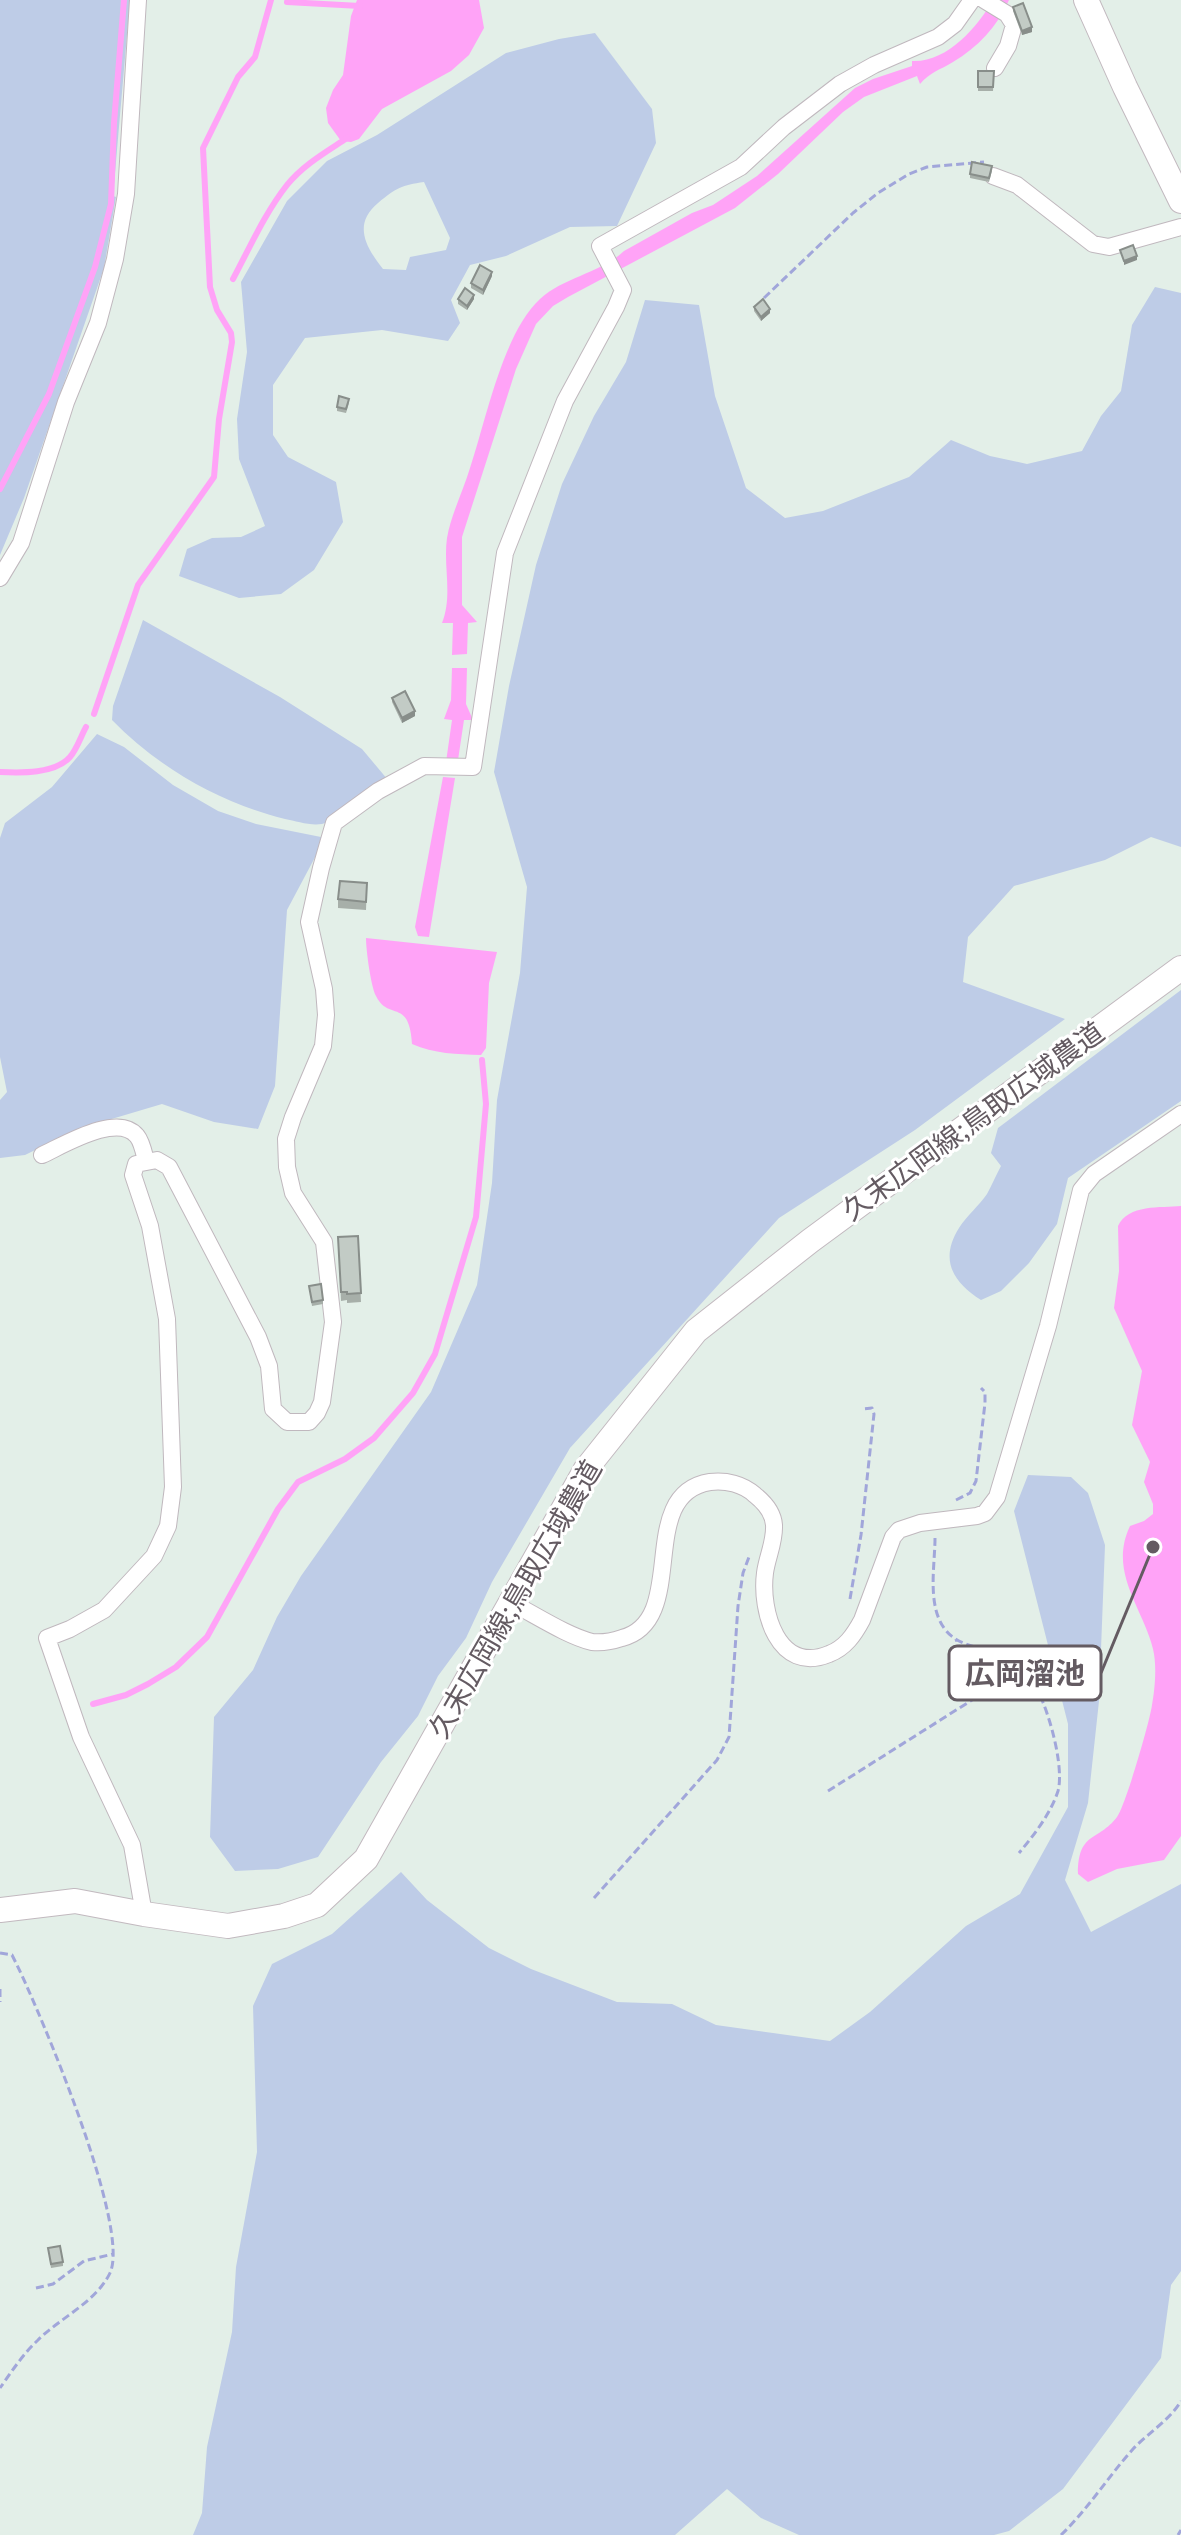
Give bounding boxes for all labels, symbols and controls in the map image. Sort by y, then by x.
street label: 久末広岡線;鳥取広域農道 [836,1015,1111,1228]
street label: 久末広岡線;鳥取広域農道 [422,1454,609,1745]
callout: 広岡溜池 [949,1646,1101,1700]
text: 広岡溜池 [965,1656,1085,1693]

